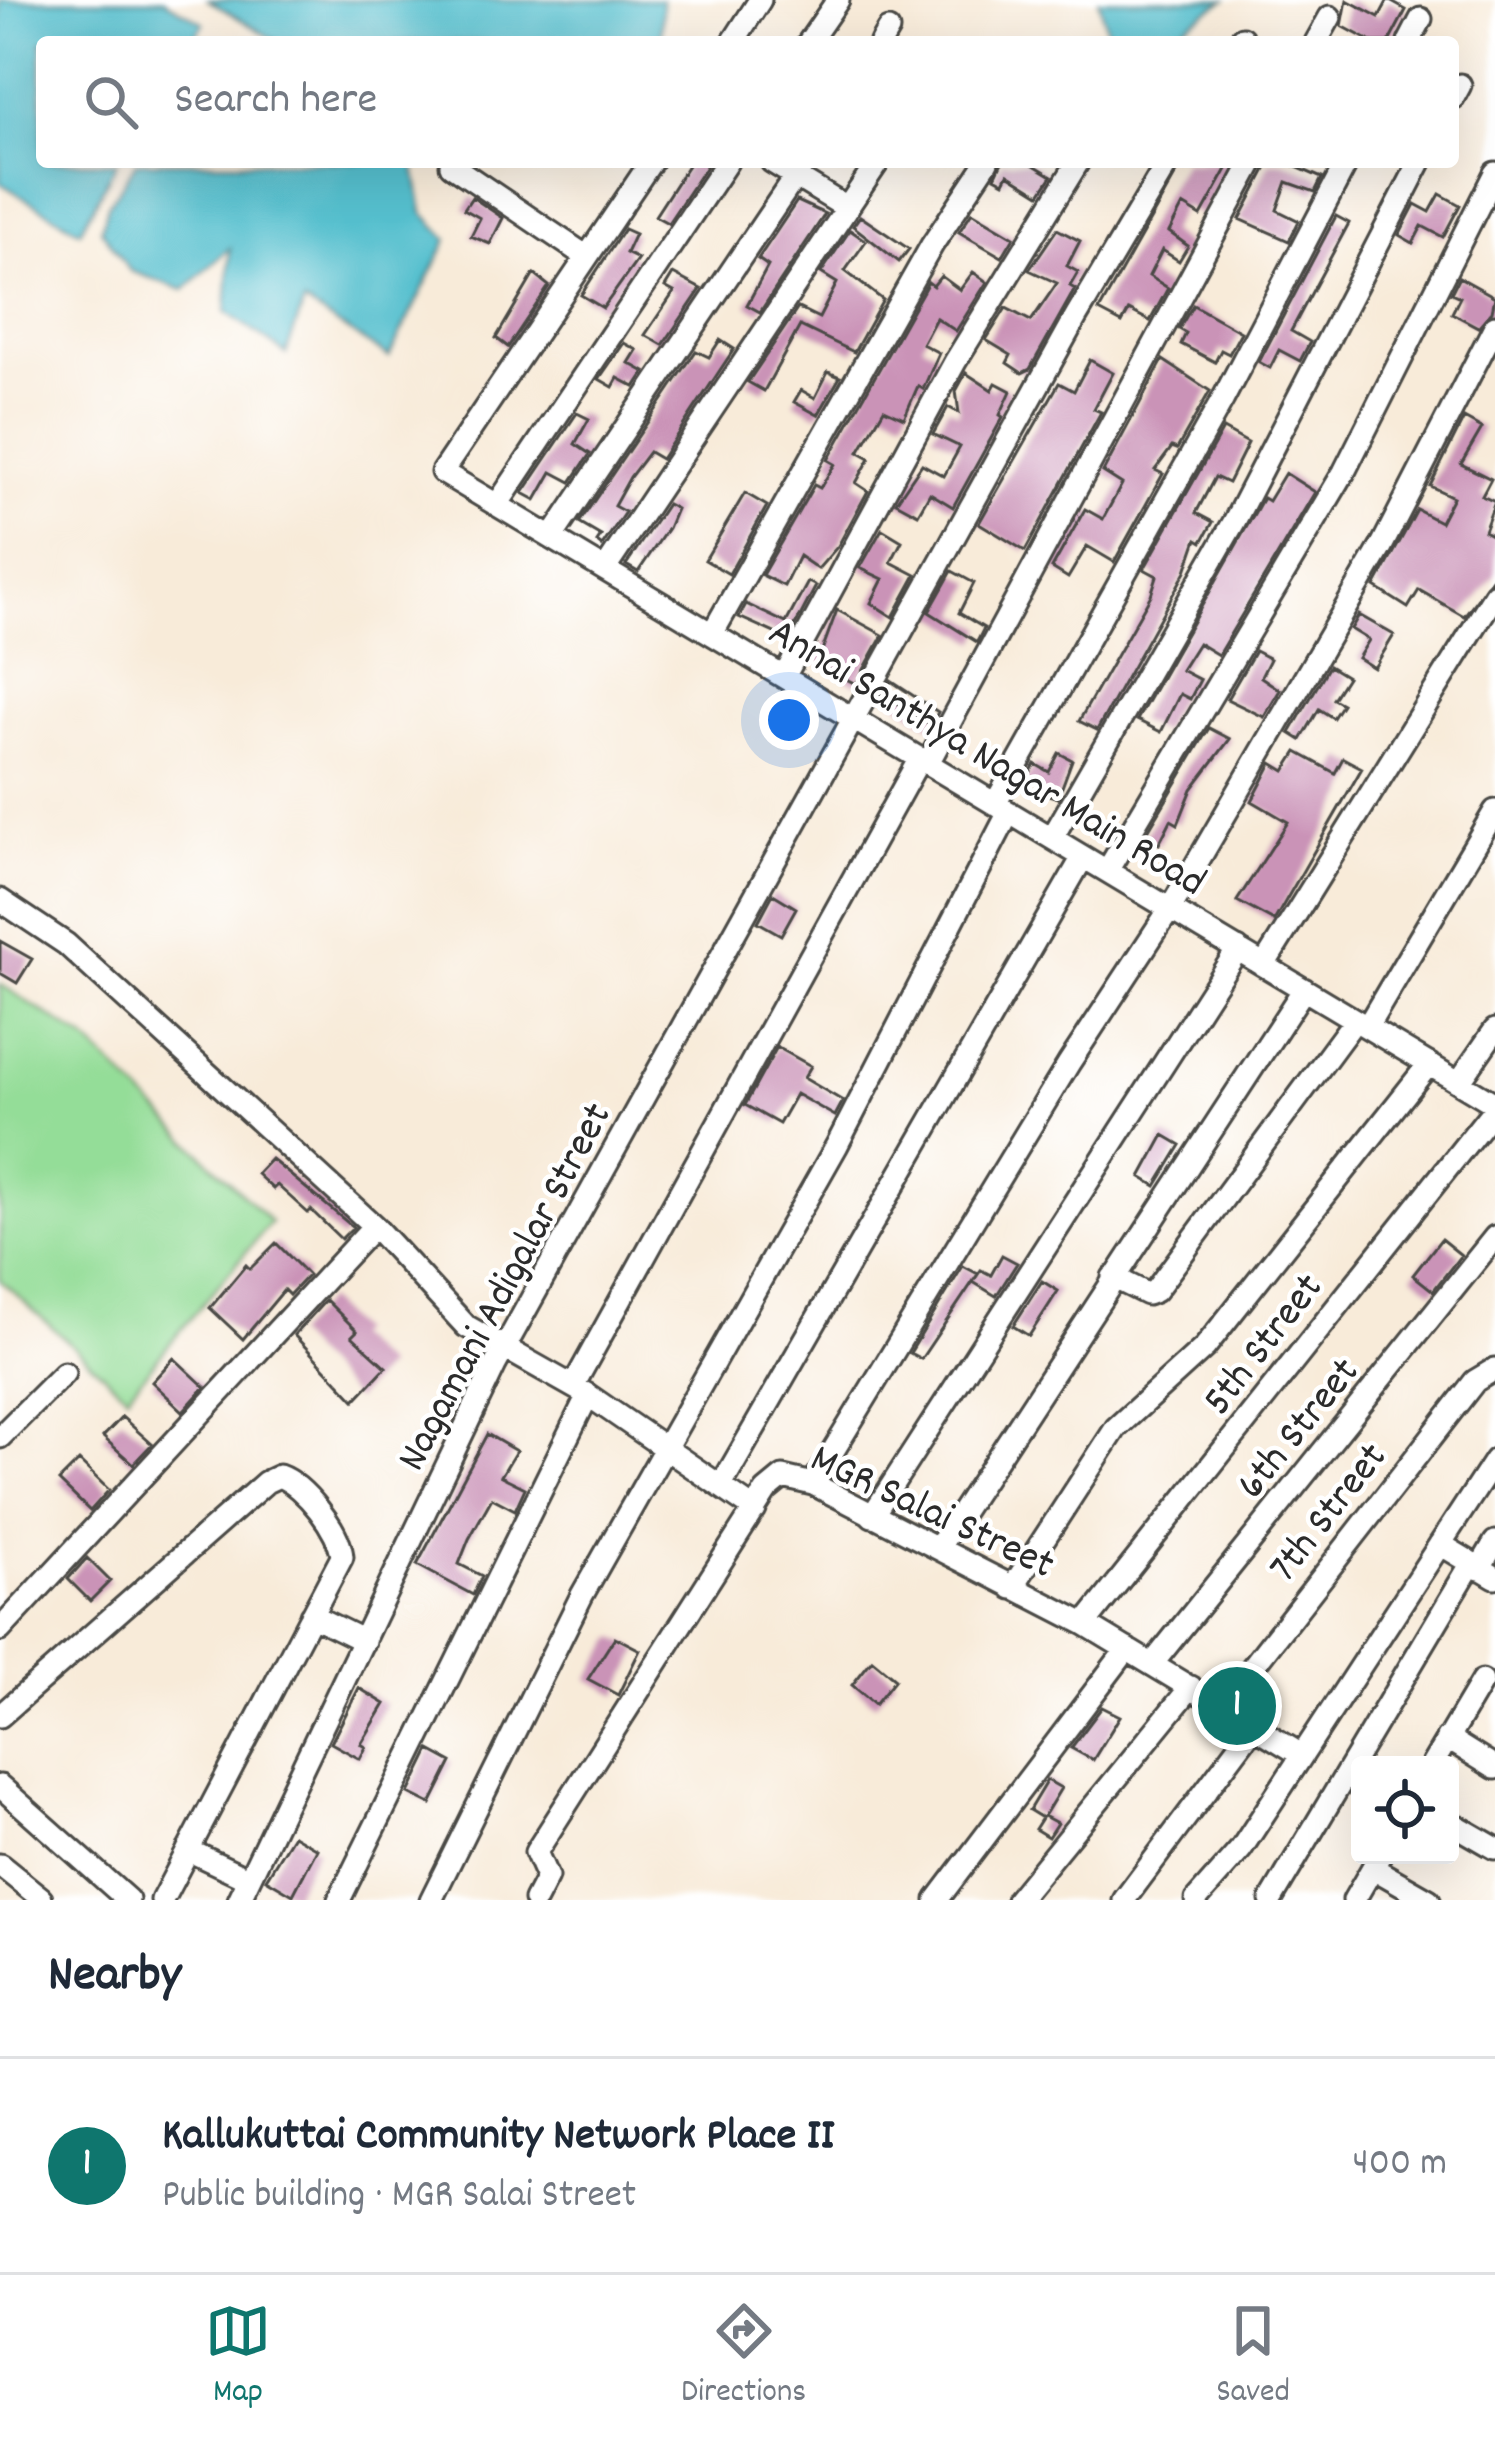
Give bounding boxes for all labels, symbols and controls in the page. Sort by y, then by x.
search box [36,36,1459,168]
icon: search [78,69,144,135]
text: Search here [174,70,377,134]
street label: Annai Santhya Nagar Main Road [755,605,1215,915]
your location [759,690,819,750]
street label: Nagamani Adigalar Street [385,1094,630,1483]
street label: 5th Street [1191,1262,1340,1430]
street label: 6th Street [1225,1347,1376,1514]
street label: MGR Salai Street [799,1432,1063,1597]
street label: 7th Street [1257,1432,1404,1597]
pin: 1 [1198,1661,1276,1751]
map controls [1351,1756,1459,1864]
button: locate [1351,1756,1459,1864]
text: Nearby [48,1942,181,2014]
text: Kallukuttai Community Network Place II [162,2106,834,2170]
text: 1 [83,2138,91,2193]
text: 400 m [1353,2138,1447,2193]
text: Public building · MGR Salai Street [162,2170,636,2225]
tab: Map [205,2298,271,2417]
tab: Directions [681,2298,806,2417]
tab: Saved [1216,2298,1290,2417]

